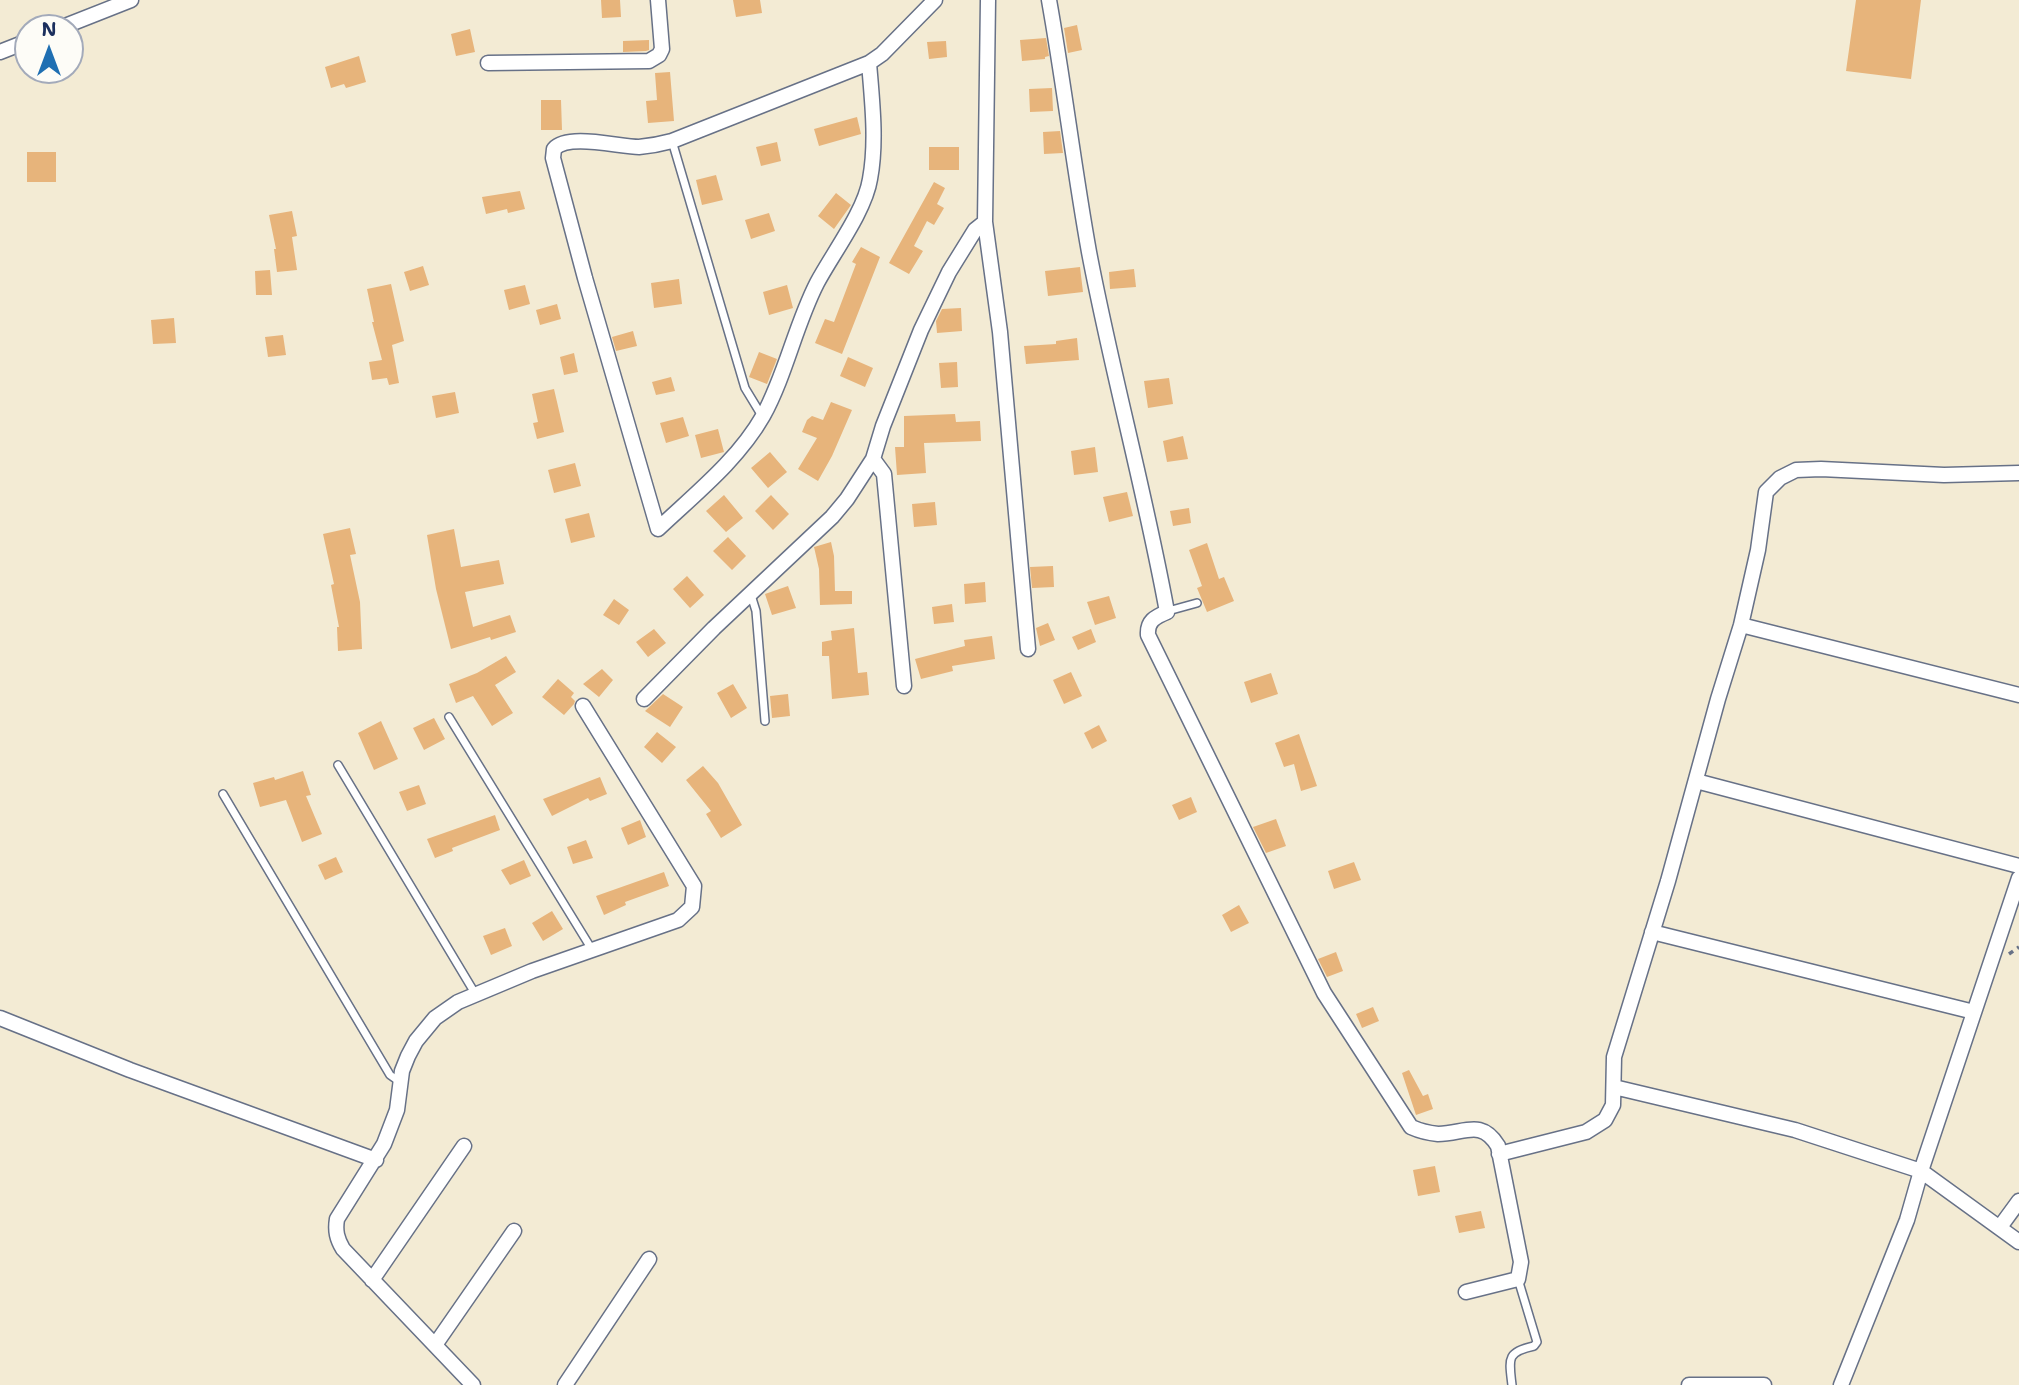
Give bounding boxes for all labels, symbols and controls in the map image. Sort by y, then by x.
north arrow [14,14,84,84]
text: N [41,17,57,42]

